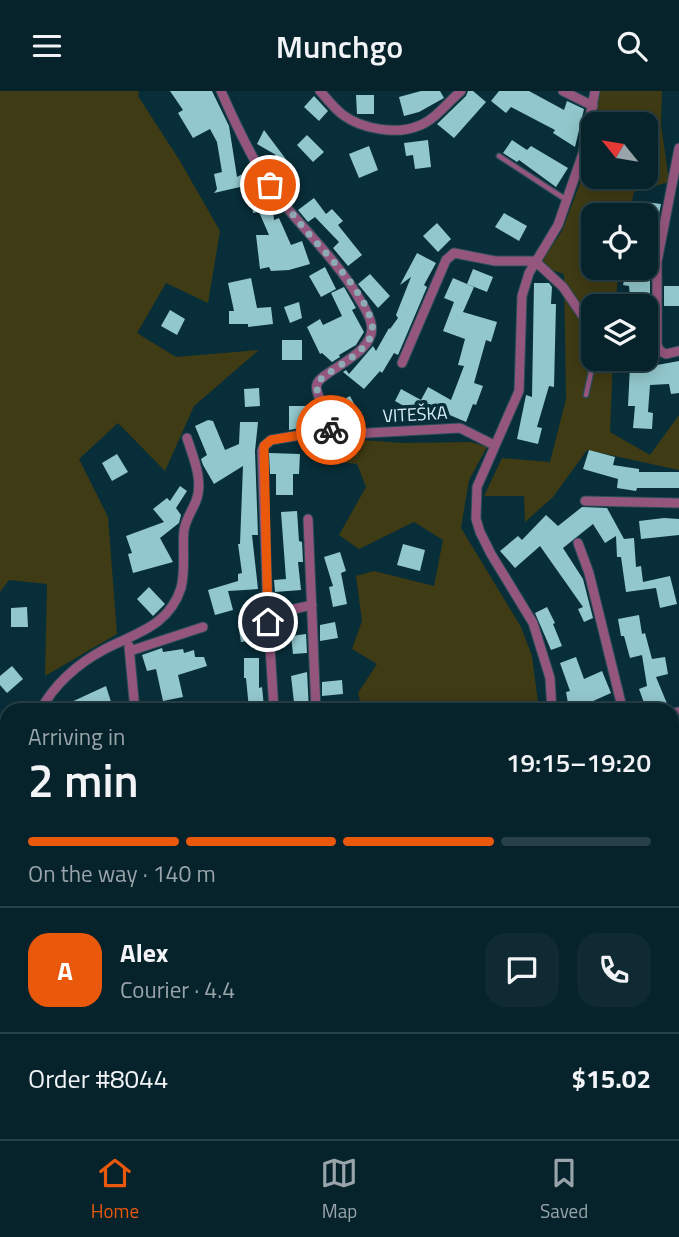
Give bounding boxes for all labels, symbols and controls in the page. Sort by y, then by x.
text: Munchgo [276,22,403,70]
icon: menu [28,27,66,65]
icon: search [613,27,651,65]
north arrow [581,112,658,189]
map controls [581,112,658,371]
pin [240,155,300,215]
icon: bag [251,166,289,204]
button: locate [581,203,658,280]
button: layers [581,294,658,371]
courier [296,395,366,465]
street label: VITEŠKA [382,399,448,429]
icon: bike [312,411,350,449]
pin [238,592,298,652]
icon: home [249,603,287,641]
text: Arriving in [28,719,125,754]
text: 19:15–19:20 [506,743,651,782]
text: 2 min [28,745,139,815]
text: On the way · 140 m [28,856,216,891]
text: Alex [120,933,168,972]
button: chat [485,933,559,1007]
button: phone [577,933,651,1007]
text: A [57,951,73,990]
text: Courier · 4.4 [120,972,235,1007]
text: Order #8044 [28,1059,168,1098]
text: $15.02 [572,1059,651,1098]
tab: Home [91,1154,139,1225]
tab: Map [320,1154,358,1225]
tab: Saved [540,1154,588,1225]

